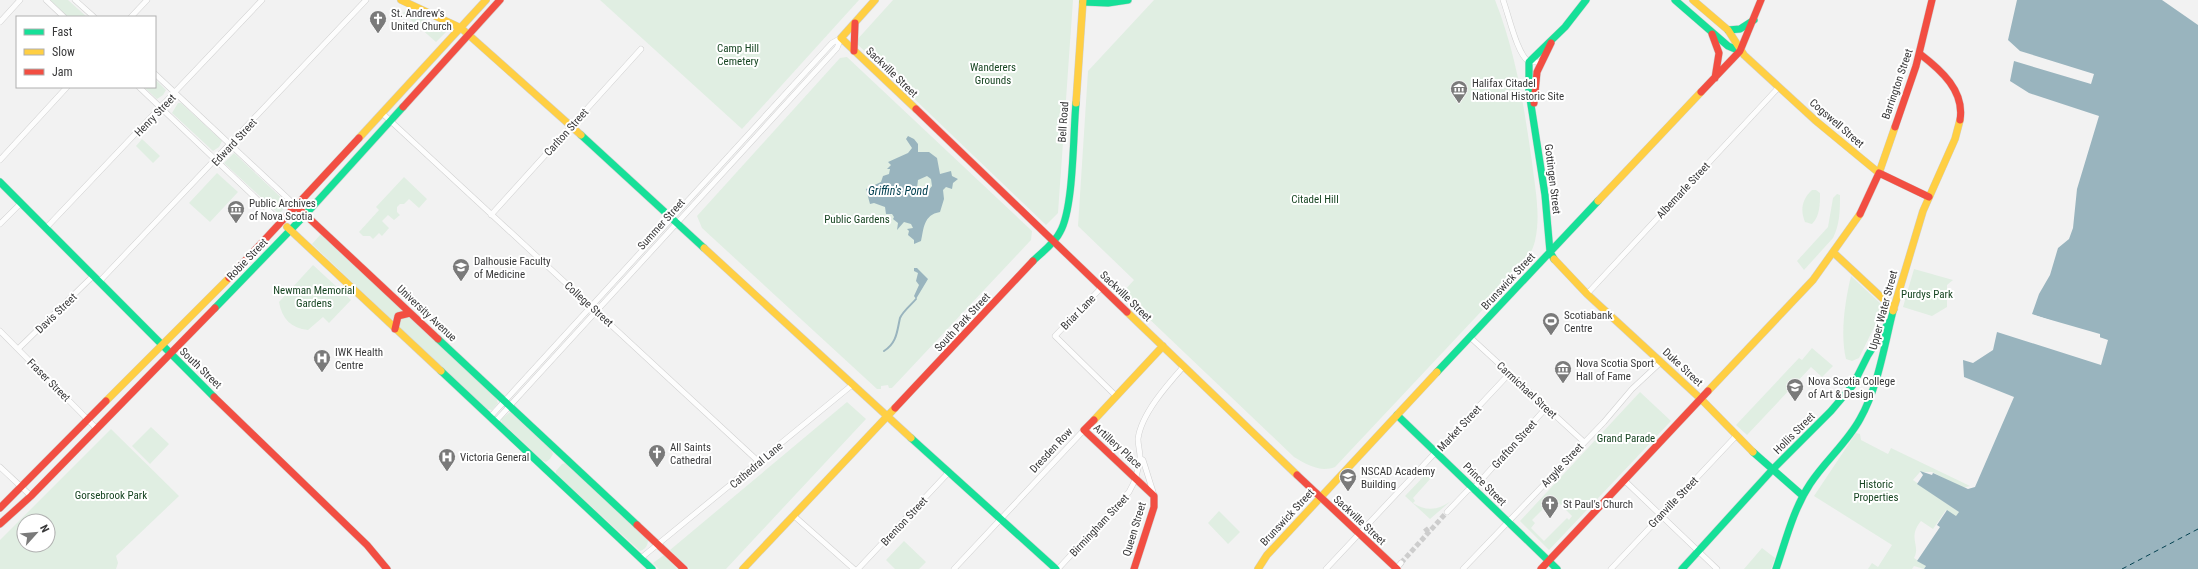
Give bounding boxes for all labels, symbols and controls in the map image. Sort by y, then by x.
place label: St. Andrew's United Church [391,7,452,33]
church icon: St. Andrew's United Church [368,9,388,34]
legend [16,16,156,88]
text: Fast [52,25,73,39]
park label: Camp Hill Cemetery [717,42,759,68]
street label: Sackville Street [863,44,920,100]
text: Slow [52,45,75,59]
street label: Barrington Street [1879,47,1916,121]
park label: Wanderers Grounds [970,61,1016,87]
text: Jam [52,65,73,79]
place label: Halifax Citadel National Historic Site [1472,77,1564,103]
museum icon: Halifax Citadel National Historic Site [1449,79,1469,104]
street label: Henry Street [132,92,179,139]
street label: Cogswell Street [1807,96,1867,151]
street label: Bell Road [1056,101,1071,143]
street label: Carlton Street [542,106,591,159]
street label: Edward Street [209,116,260,169]
street label: Gottingen Street [1542,143,1563,215]
street label: Albemarle Street [1654,159,1713,221]
water label: Griffin's Pond [868,184,928,198]
park label: Citadel Hill [1291,193,1339,206]
street label: Summer Street [635,196,688,253]
place label: Public Archives of Nova Scotia [249,197,316,223]
museum icon: Public Archives of Nova Scotia [226,199,246,224]
park label: Public Gardens [824,213,890,226]
street label: Robie Street [224,236,270,283]
street label: Brunswick Street [1479,250,1538,312]
place label: Dalhousie Faculty of Medicine [474,255,551,281]
school or university icon: Dalhousie Faculty of Medicine [451,257,471,282]
street label: Sackville Street [1097,268,1154,324]
street label: Upper Water Street [1867,269,1900,351]
street label: College Street [562,279,616,330]
street label: University Avenue [394,282,459,344]
park label: Newman Memorial Gardens [273,284,355,310]
park label: Purdys Park [1901,288,1953,301]
street label: South Park Street [932,290,993,354]
street label: Davis Street [33,291,80,336]
street label: Briar Lane [1058,292,1098,333]
place label: Scotiabank Centre [1564,309,1612,335]
sports icon: Scotiabank Centre [1541,311,1561,336]
street label: South Street [177,345,224,392]
place label: IWK Health Centre [335,346,383,372]
street label: Duke Street [1660,346,1705,389]
hospital icon: IWK Health Centre [312,348,332,373]
street label: Fraser Street [24,356,73,405]
place label: Nova Scotia Sport Hall of Fame [1576,357,1654,383]
street label: Carmichael Street [1494,359,1559,421]
museum icon: Nova Scotia Sport Hall of Fame [1553,359,1573,384]
place label: Nova Scotia College of Art & Design [1808,375,1895,401]
school or university icon: Nova Scotia College of Art & Design [1785,377,1805,402]
street label: Market Street [1435,403,1484,454]
street label: Hollis Street [1771,410,1818,457]
street label: Grafton Street [1489,417,1540,471]
street label: Artillery Place [1091,421,1145,471]
street label: Dresden Row [1027,425,1075,476]
park label: Grand Parade [1597,432,1655,445]
street label: Cathedral Lane [727,439,785,491]
place label: All Saints Cathedral [670,441,712,467]
street label: Argyle Street [1539,441,1586,490]
church icon: All Saints Cathedral [647,443,667,468]
hospital icon: Victoria General [437,447,457,472]
place label: Victoria General [460,451,529,464]
street label: Prince Street [1460,460,1509,509]
place label: NSCAD Academy Building [1361,465,1435,491]
school or university icon: NSCAD Academy Building [1338,467,1358,492]
street label: Granville Street [1646,474,1701,531]
park label: Historic Properties [1853,478,1899,504]
street label: Brunswick Street [1258,486,1317,548]
park label: Gorsebrook Park [75,489,147,502]
street label: Birmingham Street [1067,491,1132,559]
street label: Sackville Street [1331,493,1389,548]
street label: Brenton Street [878,494,930,548]
church icon: St Paul's Church [1540,494,1560,519]
place label: St Paul's Church [1563,498,1633,511]
street label: Queen Street [1120,501,1149,558]
north arrow [16,513,56,553]
text: N [37,523,52,535]

